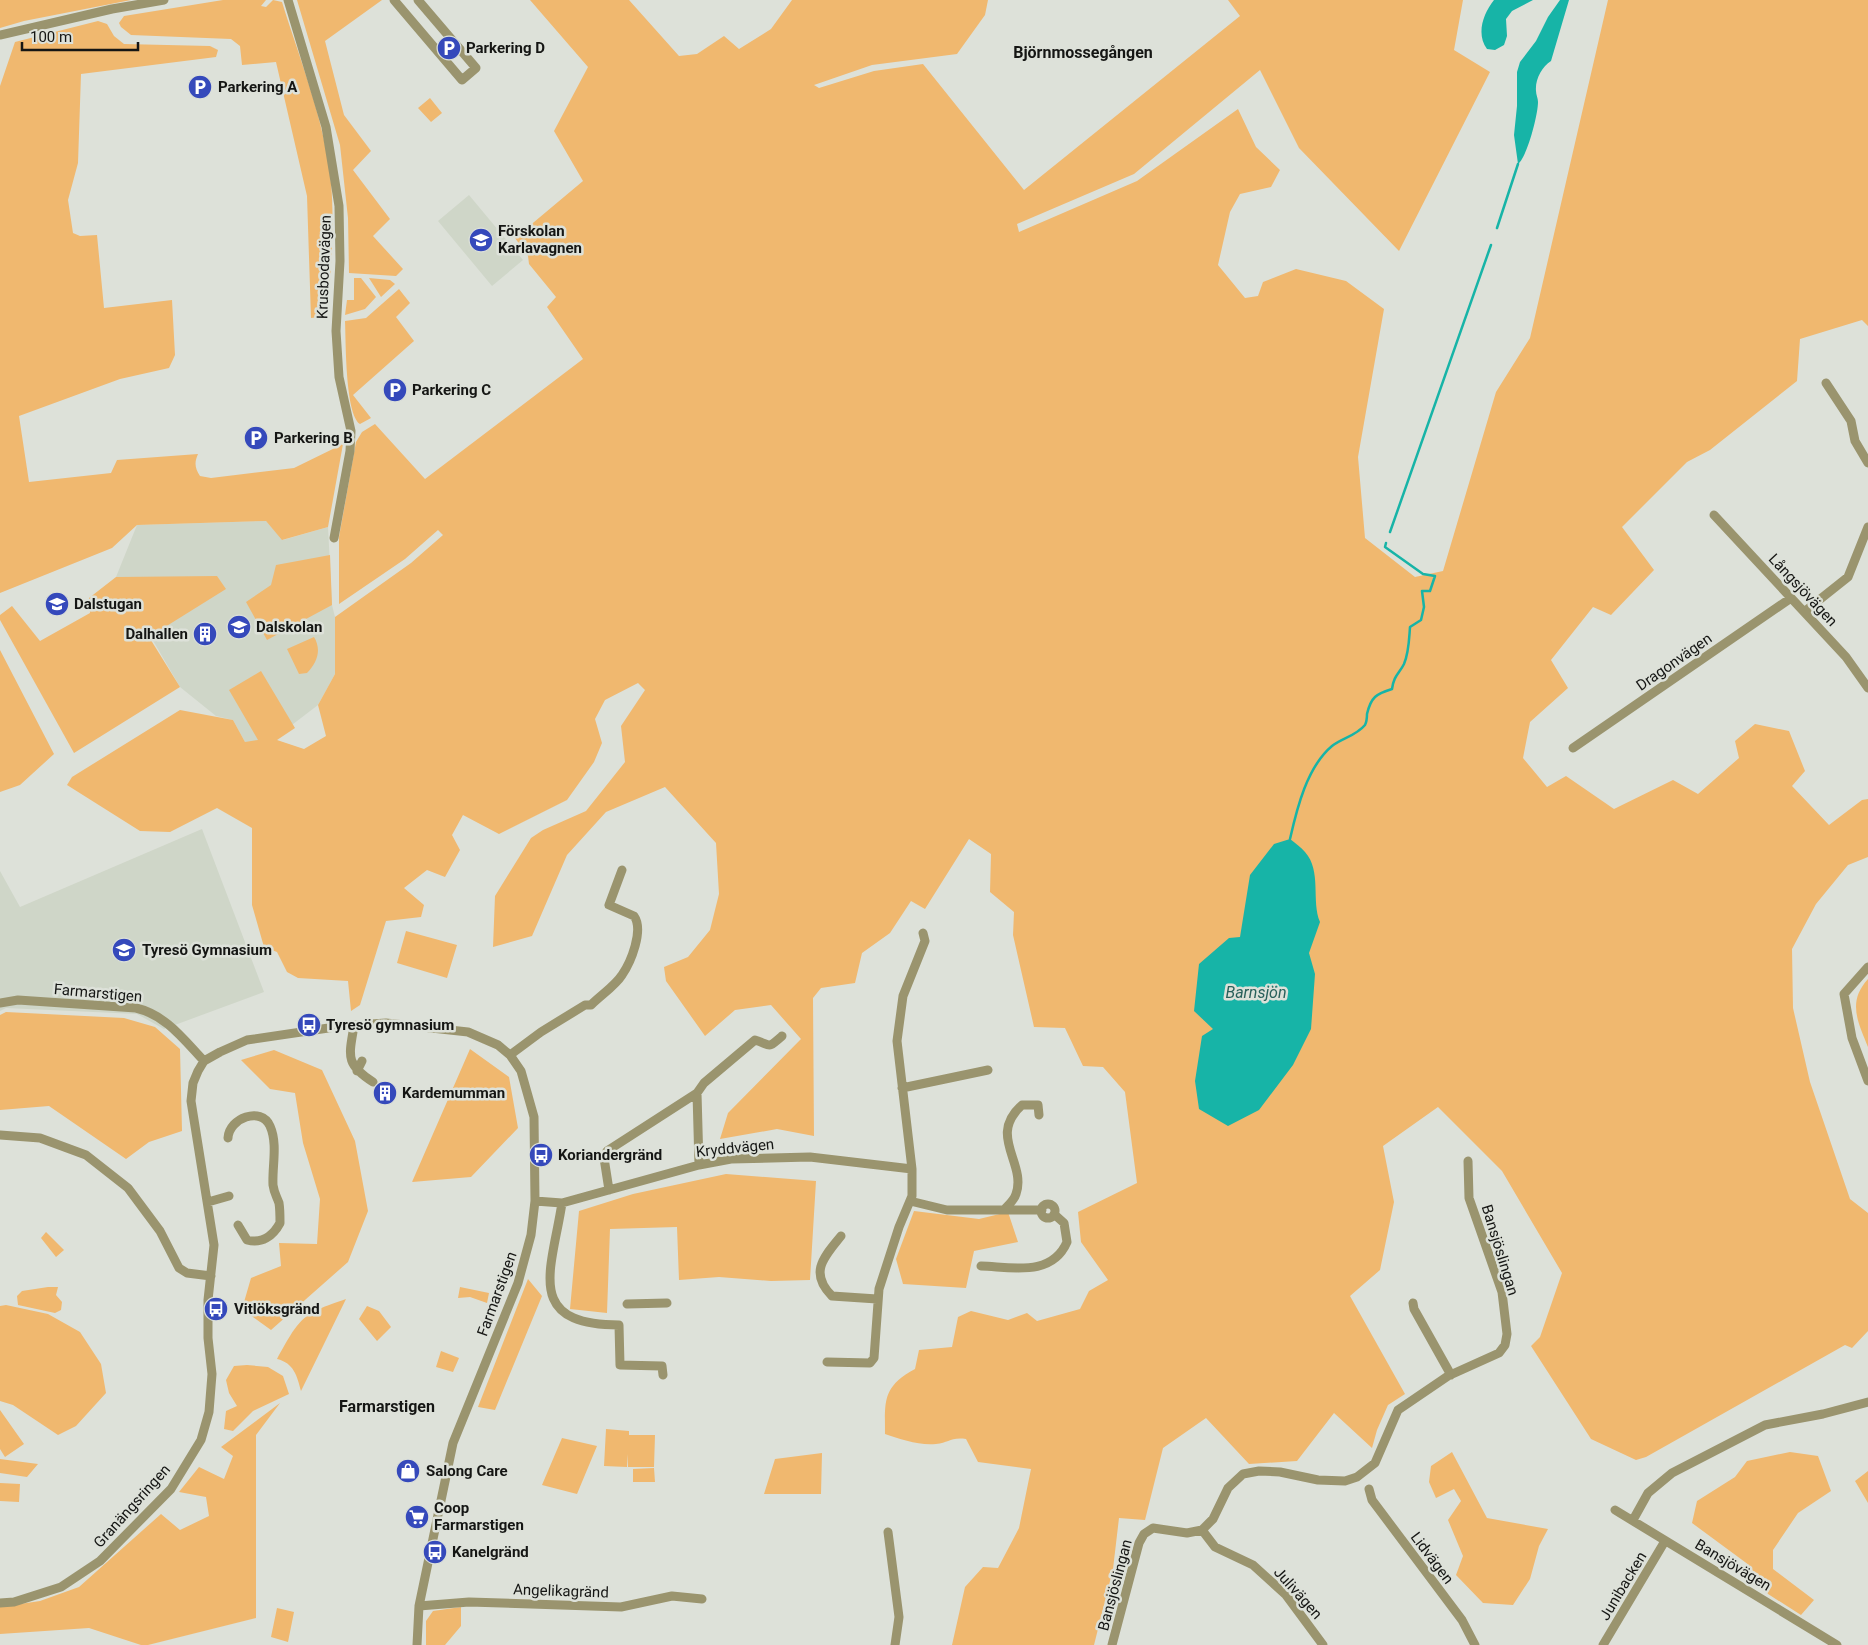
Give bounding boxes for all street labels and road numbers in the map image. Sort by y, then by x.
street label: Krusbodavägen [313,215,335,319]
street label: Långsjövägen [1765,550,1841,630]
street label: Dragonvägen [1633,629,1715,695]
street label: Farmarstigen [53,980,143,1006]
street label: Kryddvägen [695,1135,775,1161]
street label: Bansjöslingan [1478,1202,1522,1298]
street label: Farmarstigen [473,1249,521,1339]
street label: Granängsringen [90,1461,174,1551]
street label: Lidvägen [1407,1529,1457,1587]
street label: Bansjövägen [1692,1535,1774,1595]
street label: Bansjöslingan [1094,1537,1136,1633]
street label: Junibacken [1596,1549,1650,1623]
street label: Julivägen [1270,1563,1326,1623]
street label: Angelikagränd [513,1580,609,1602]

